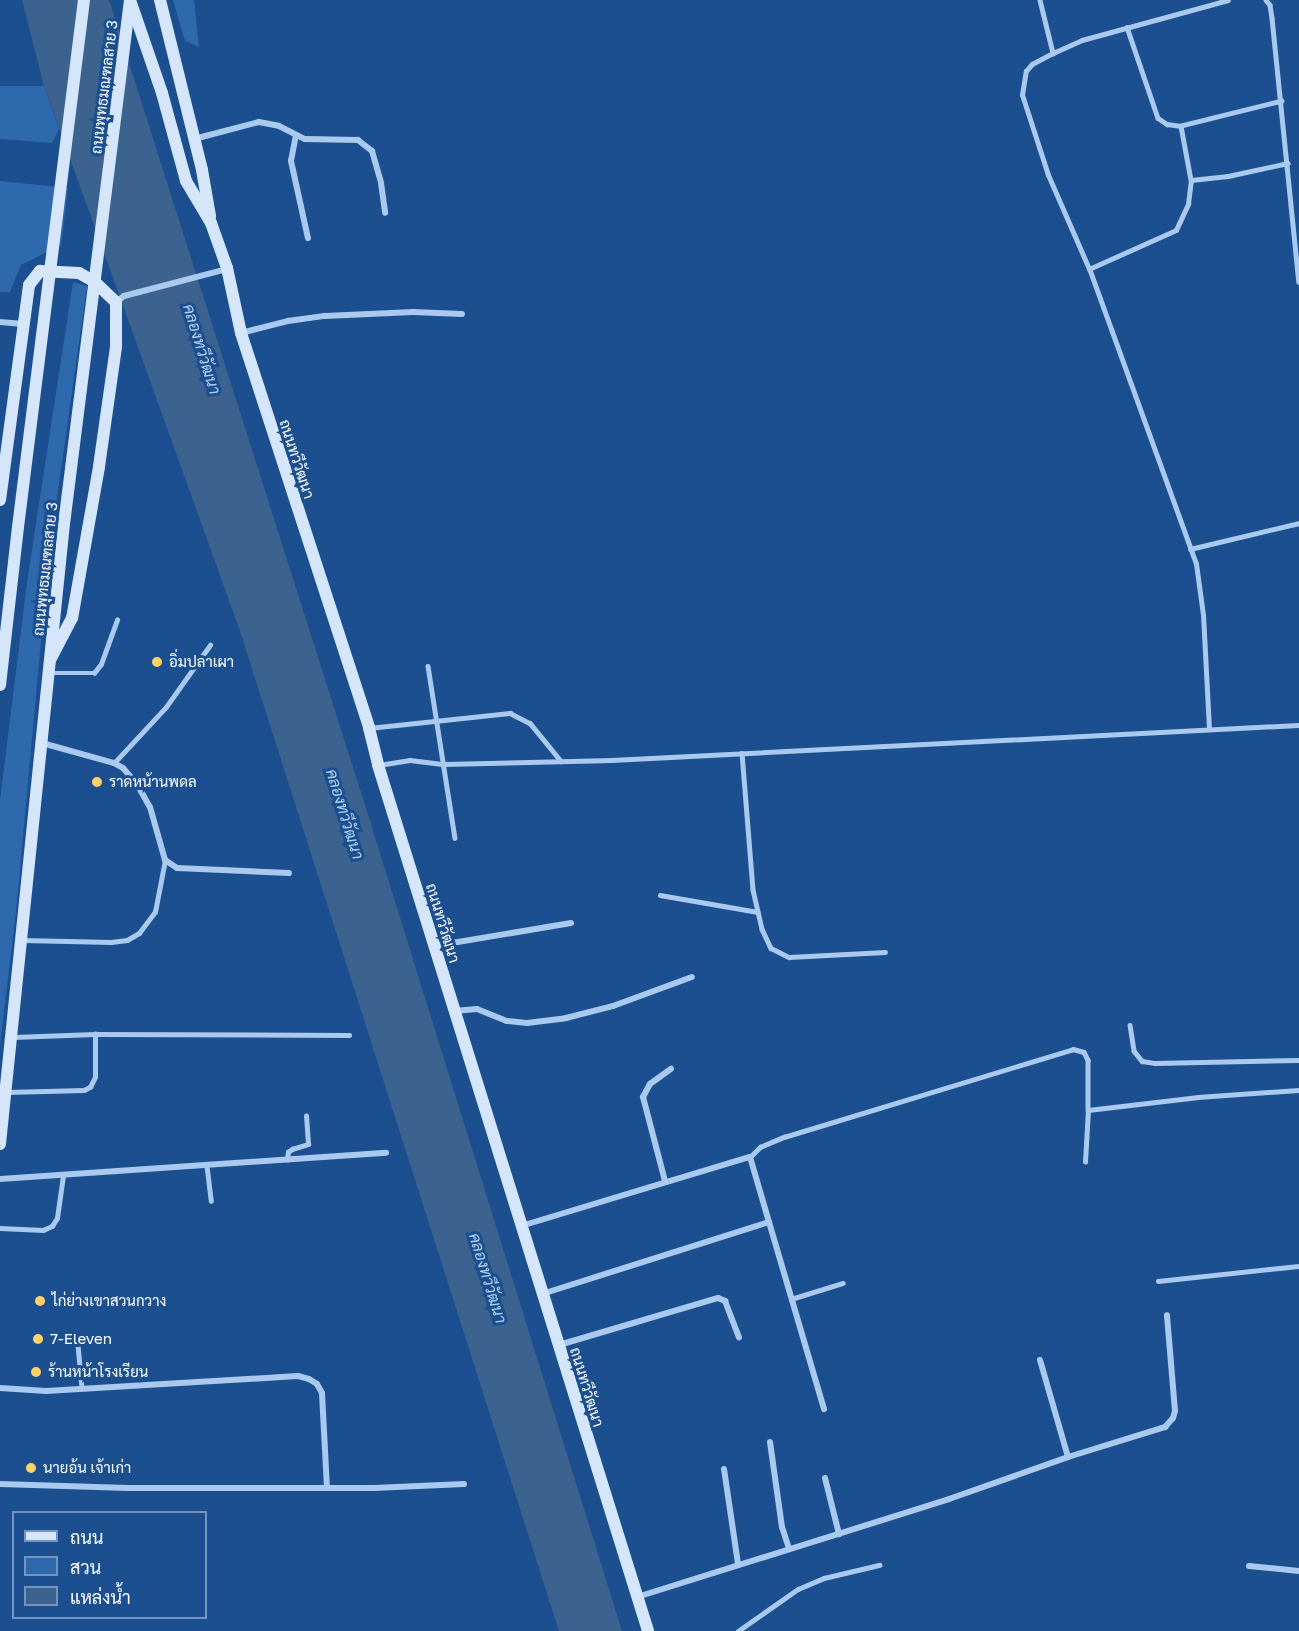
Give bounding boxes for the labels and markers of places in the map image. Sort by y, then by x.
place label: อิ่มปลาเผา [169,653,234,671]
marker: อิ่มปลาเผา [150,655,164,669]
place label: ราดหน้านพดล [109,773,197,791]
marker: ราดหน้านพดล [90,775,104,789]
place label: ไก่ย่างเขาสวนกวาง [52,1292,166,1310]
marker: ไก่ย่างเขาสวนกวาง [33,1294,47,1308]
place label: 7-Eleven [50,1330,112,1348]
marker: 7-Eleven [31,1332,45,1346]
place label: ร้านหน้าโรงเรียน [48,1363,148,1381]
marker: ร้านหน้าโรงเรียน [29,1365,43,1379]
place label: นายอ้น เจ้าเก่า [43,1459,131,1477]
marker: นายอ้น เจ้าเก่า [24,1461,38,1475]

